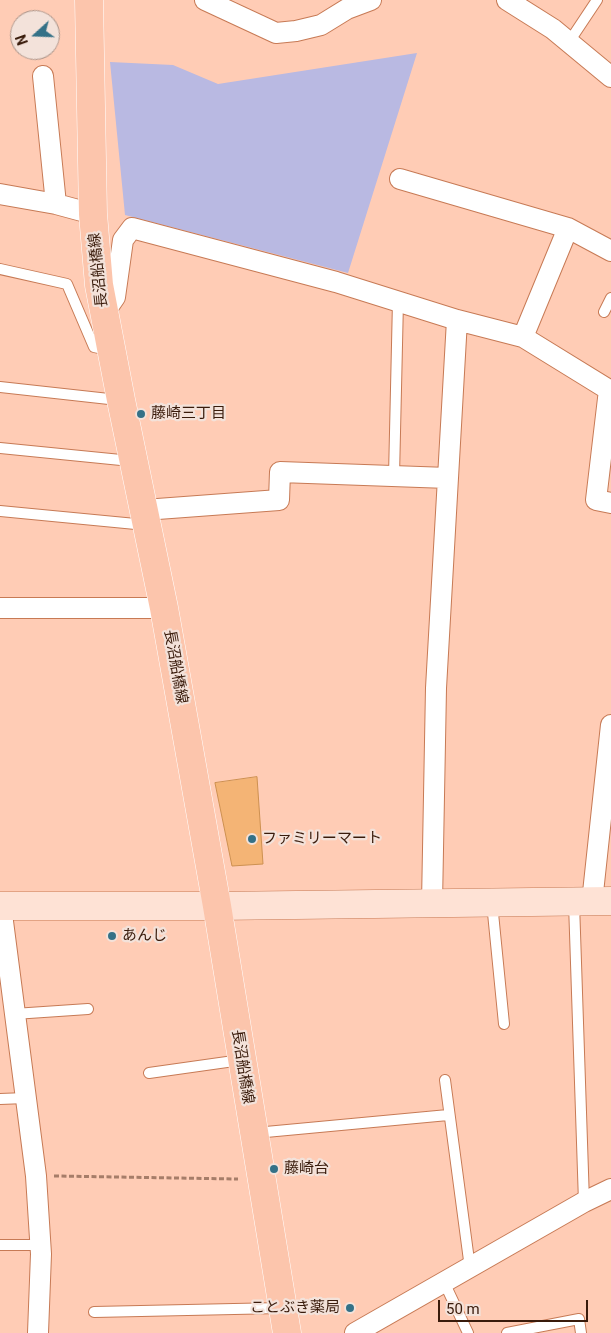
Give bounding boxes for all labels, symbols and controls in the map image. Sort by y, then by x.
north arrow [10,10,60,60]
text: N [13,32,31,47]
street label: 長沼船橋線 [86,232,112,308]
place label: 藤崎三丁目 [151,405,226,423]
marker: 藤崎三丁目 [135,408,147,420]
street label: 長沼船橋線 [160,629,190,705]
place label: ファミリーマート [262,830,382,848]
marker: ファミリーマート [246,833,258,845]
place label: あんじ [122,927,167,945]
marker: あんじ [106,930,118,942]
street label: 長沼船橋線 [227,1029,257,1105]
place label: 藤崎台 [284,1160,329,1178]
marker: 藤崎台 [268,1163,280,1175]
scale bar [441,1290,591,1322]
place label: ことぶき薬局 [250,1299,340,1317]
text: 50 m [446,1300,480,1318]
marker: ことぶき薬局 [344,1302,356,1314]

